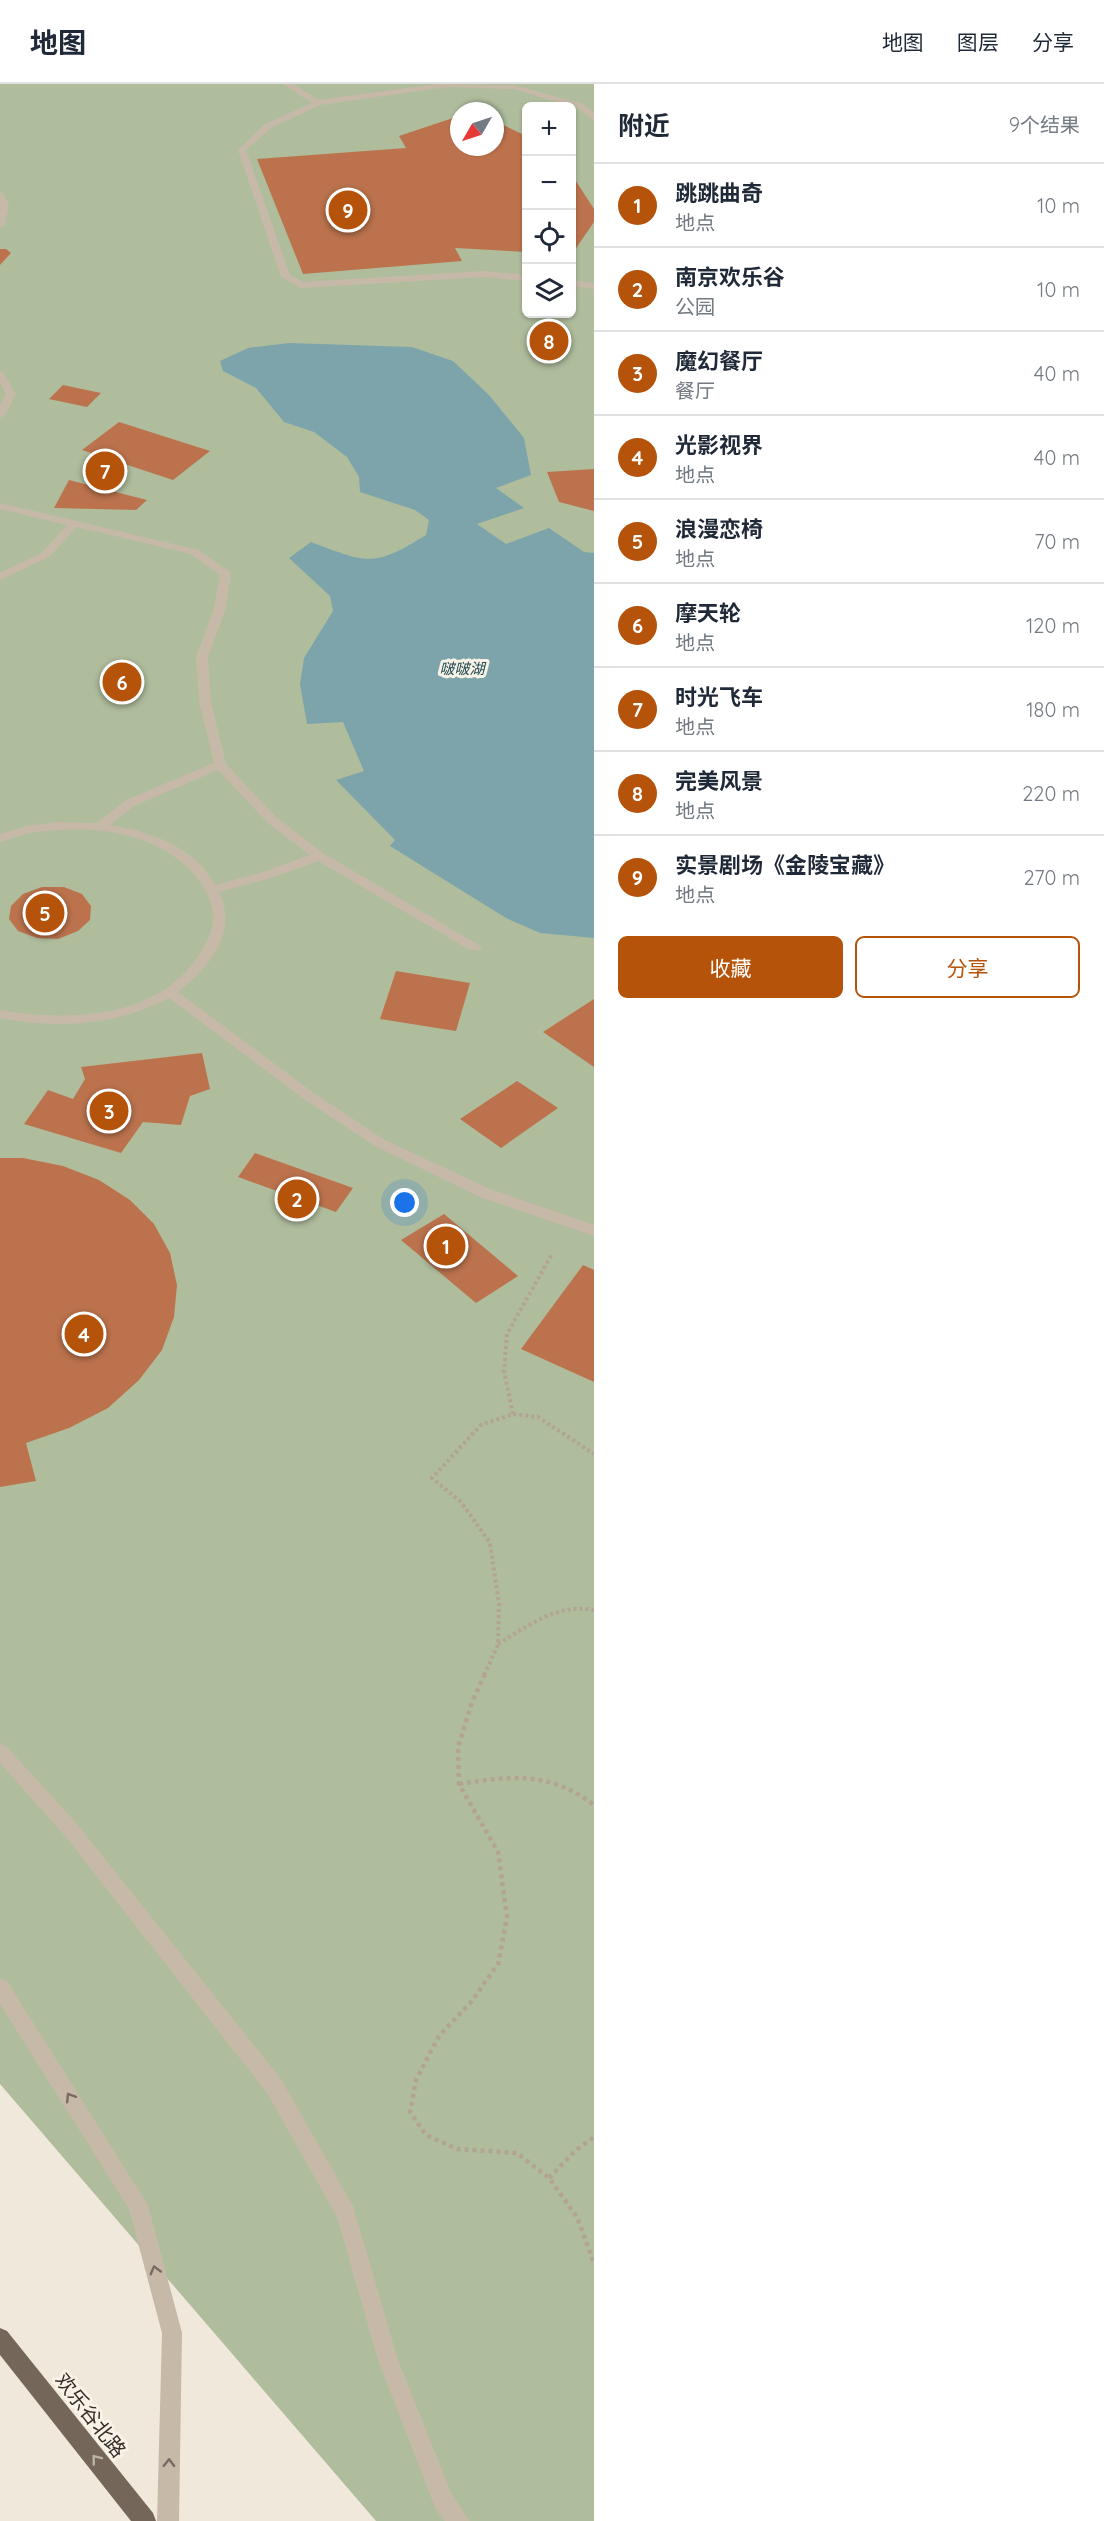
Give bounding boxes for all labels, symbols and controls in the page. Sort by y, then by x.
text: 地图 [30,25,86,60]
text: 地图 [882,29,924,55]
text: 图层 [957,29,999,55]
text: 分享 [1032,29,1074,55]
north arrow [450,102,504,156]
map controls [522,102,576,318]
button: + [522,102,576,156]
text: 附近 [618,109,670,142]
text: 9个结果 [1009,112,1080,137]
button: − [522,156,576,210]
text: 跳跳曲奇 [675,179,763,207]
pin: 9 [328,188,368,232]
text: 1 [634,193,641,218]
text: 10 m [1037,193,1080,218]
button: locate [522,210,576,264]
text: 地点 [675,210,715,235]
text: 南京欢乐谷 [675,263,785,291]
button: layers [522,264,576,318]
text: 2 [632,277,643,302]
text: 10 m [1037,277,1080,302]
text: 公园 [675,294,715,319]
pin: 8 [530,318,568,364]
text: 魔幻餐厅 [675,347,763,375]
text: 3 [632,361,643,386]
text: 40 m [1034,361,1080,386]
text: 餐厅 [675,378,715,403]
text: 光影视界 [675,431,763,459]
text: 4 [632,445,643,470]
text: 40 m [1034,445,1080,470]
pin: 7 [86,448,124,494]
text: 地点 [675,462,715,487]
text: 浪漫恋椅 [675,515,763,543]
text: 5 [632,529,643,554]
text: 70 m [1034,529,1080,554]
text: 地点 [675,546,715,571]
text: 摩天轮 [675,599,741,627]
text: 6 [632,613,643,638]
text: 120 m [1026,613,1080,638]
text: 地点 [675,630,715,655]
water label: 啵啵湖 [439,659,486,678]
pin: 6 [102,660,142,704]
text: 时光飞车 [675,683,763,711]
text: 7 [632,697,643,722]
text: 180 m [1026,697,1080,722]
text: 地点 [675,714,715,739]
text: 完美风景 [675,767,763,795]
text: 8 [632,781,643,806]
text: 220 m [1022,781,1080,806]
text: 地点 [675,798,715,823]
text: 实景剧场《金陵宝藏》 [675,851,895,879]
text: 9 [632,865,643,890]
text: 270 m [1023,865,1080,890]
text: 地点 [675,882,715,907]
pin: 5 [26,890,64,936]
button: 收藏 [618,936,843,998]
button: 分享 [855,936,1080,998]
pin: 3 [90,1088,128,1134]
pin: 2 [278,1176,316,1222]
your location [390,1188,419,1217]
pin: 1 [426,1224,466,1268]
pin: 4 [64,1312,104,1356]
one-way arrow [66,2092,77,2103]
one-way arrow [150,2265,163,2275]
street label: 欢乐谷北路 [50,2368,132,2462]
one-way arrow [92,2455,103,2466]
one-way arrow [163,2458,175,2467]

